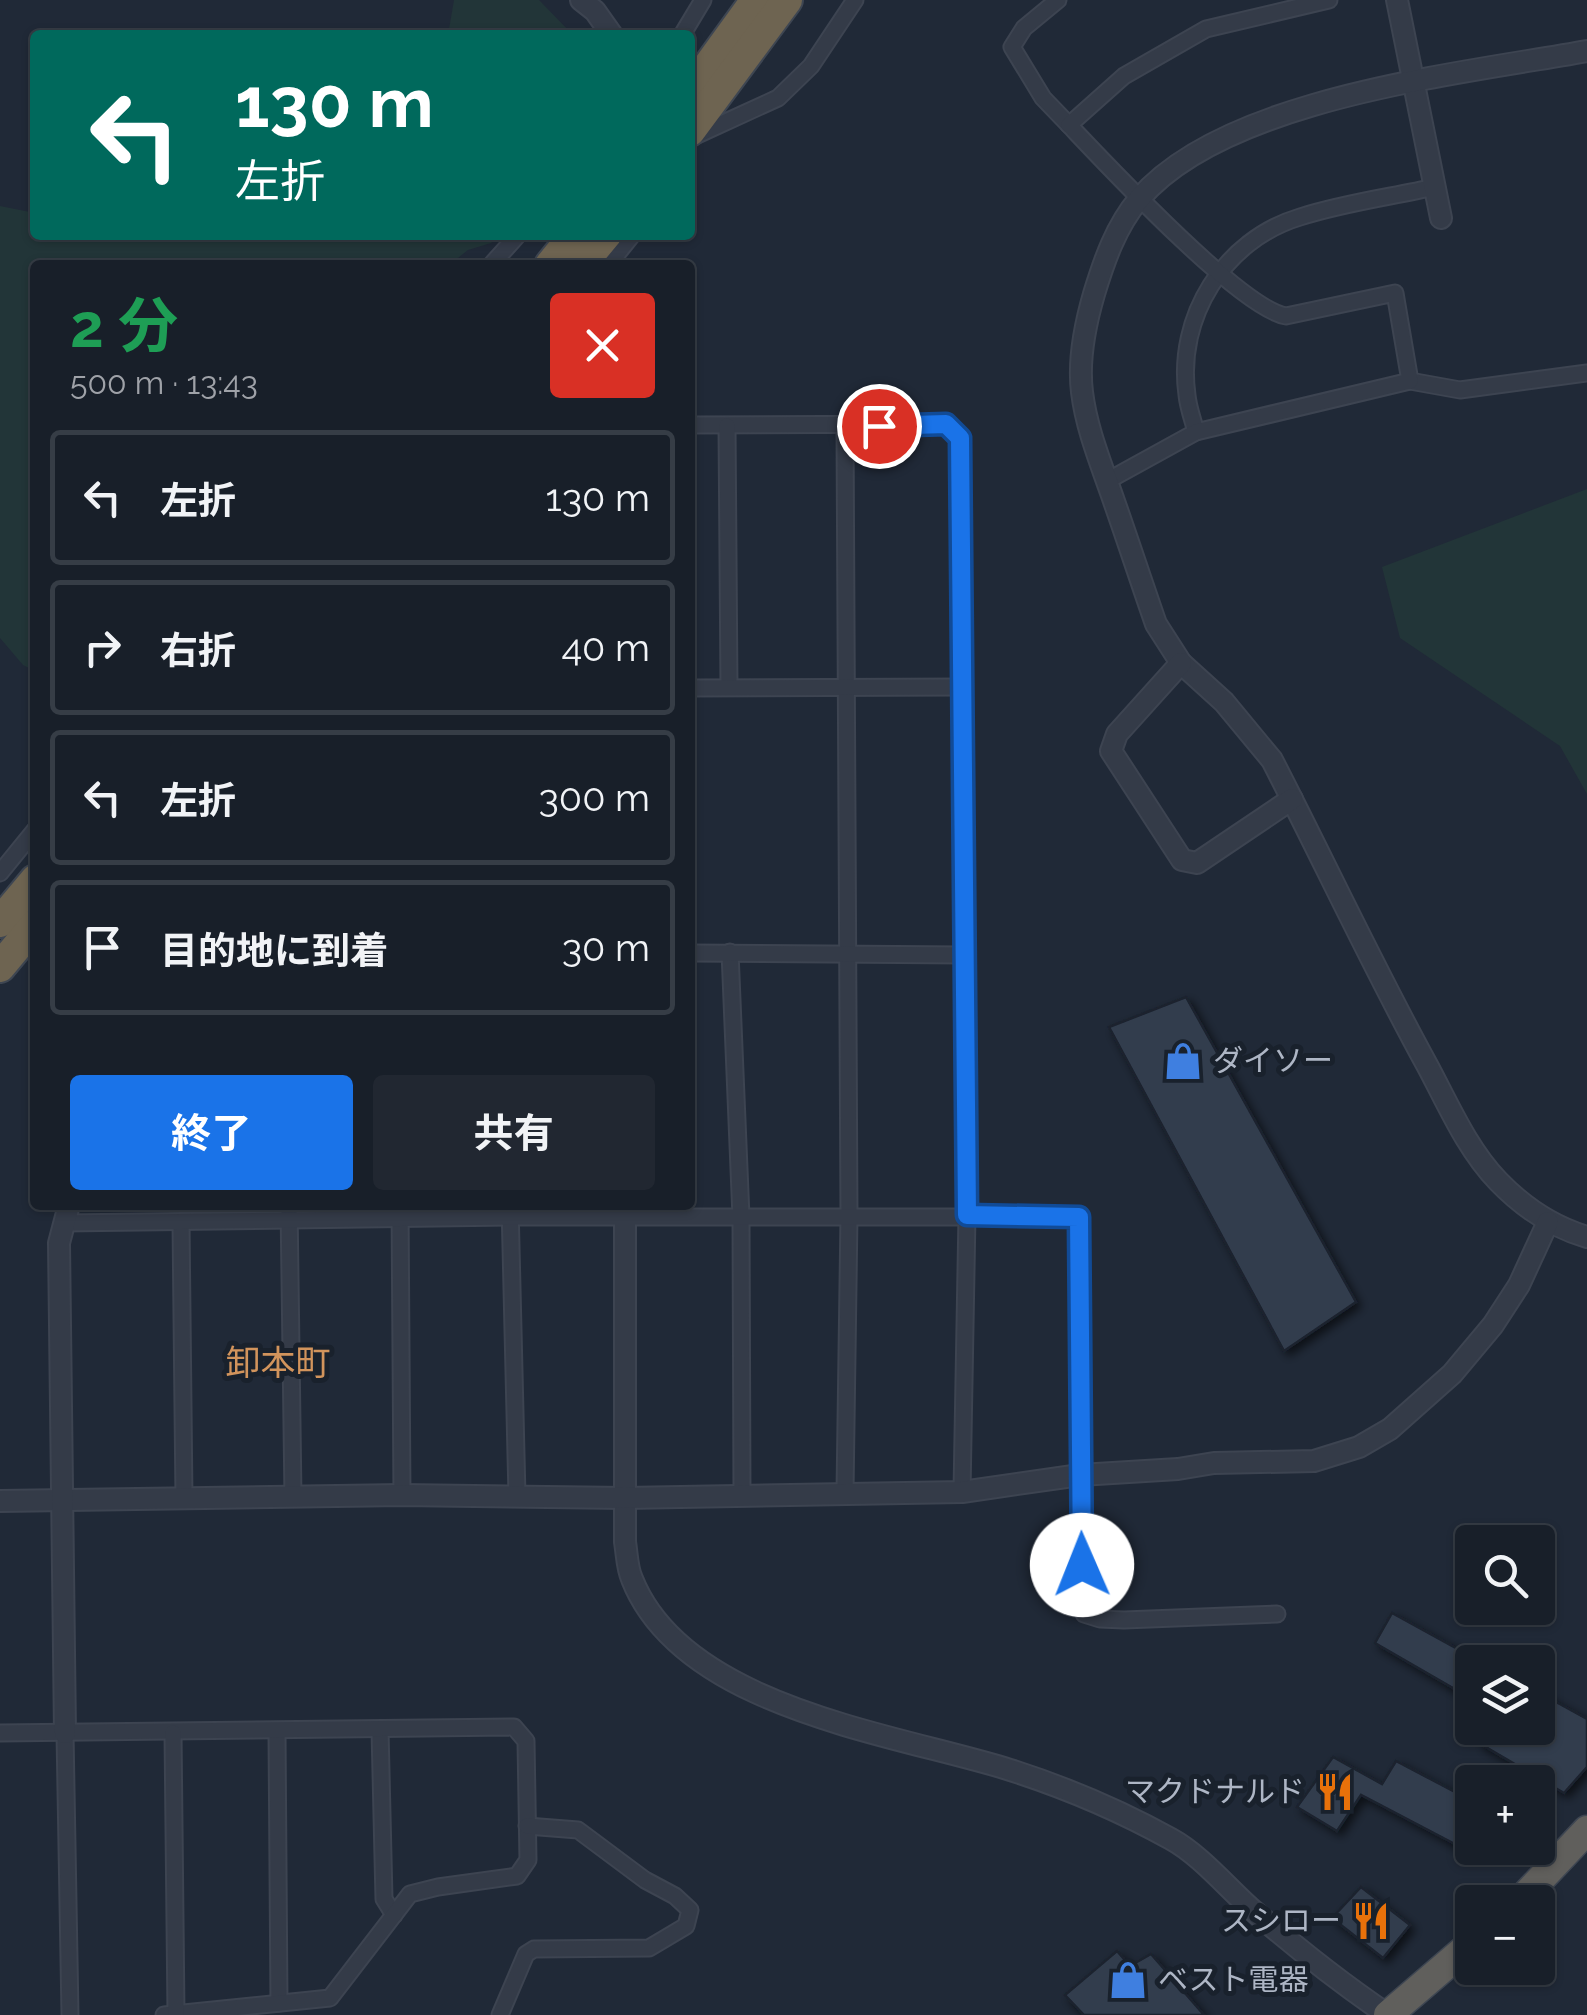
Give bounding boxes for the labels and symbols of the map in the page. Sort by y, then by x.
pin [837,384,922,469]
shop icon: ダイソー [1162,1040,1204,1082]
place label: ダイソー [1213,1043,1333,1078]
district label: 卸本町 [225,1342,331,1383]
position arrow [1030,1513,1134,1617]
restaurant icon: マクドナルド [1314,1771,1356,1813]
place label: マクドナルド [1125,1774,1305,1809]
restaurant icon: スシロー [1350,1900,1392,1942]
place label: スシロー [1221,1903,1341,1938]
shop icon: ベスト電器 [1107,1959,1149,2001]
place label: ベスト電器 [1158,1962,1309,1997]

